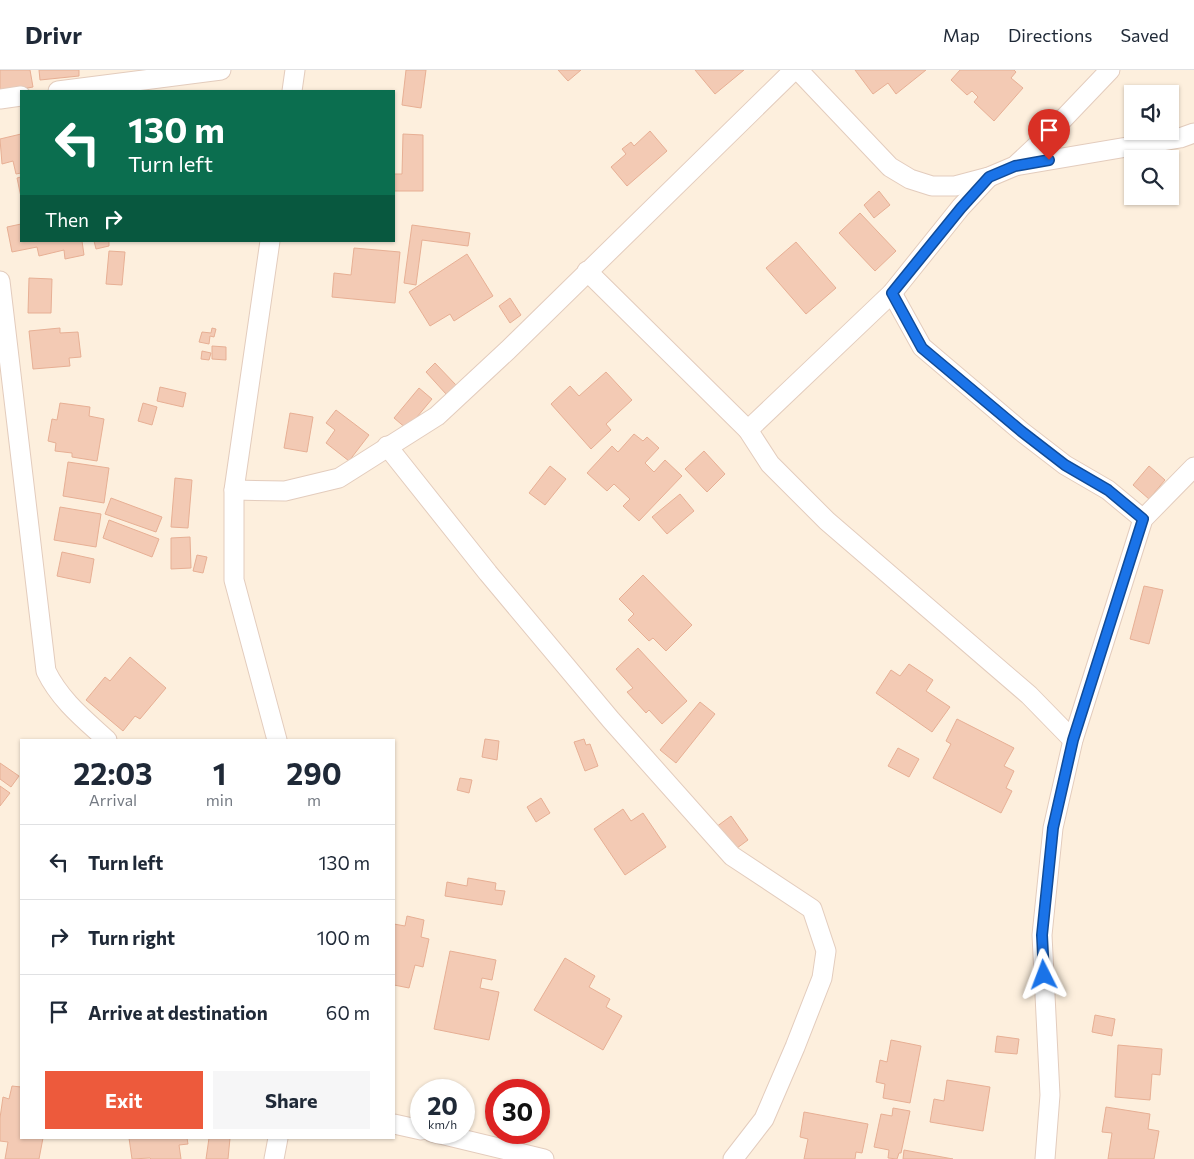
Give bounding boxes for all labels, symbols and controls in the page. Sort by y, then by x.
text: Drivr [25,20,82,49]
text: Map [943,24,980,46]
text: Directions [1008,24,1092,46]
text: Saved [1120,24,1169,46]
map controls [1124,85,1179,205]
button: sound [1124,85,1179,140]
text: 130 m [128,107,225,150]
pin [1028,109,1070,160]
icon: left [45,110,110,175]
icon: arrive [1035,116,1063,144]
text: Turn left [128,150,213,177]
button: search [1124,150,1179,205]
icon: right [99,205,127,233]
text: Then [45,208,89,231]
text: 22:03 [73,754,153,791]
text: 1 [213,754,226,791]
text: 290 [286,754,342,791]
text: Arrival [89,790,137,809]
text: min [206,790,233,809]
text: m [307,790,321,809]
icon: left [45,848,73,876]
text: Turn left [88,851,163,874]
text: 130 m [318,851,370,874]
icon: right [45,923,73,951]
text: Turn right [88,926,175,949]
text: 100 m [317,926,370,949]
position arrow [1017,948,1069,1000]
icon: arrive [45,998,73,1026]
text: Arrive at destination [88,1001,268,1024]
text: 60 m [326,1001,370,1024]
button: Exit [45,1071,203,1129]
button: Share [213,1071,370,1129]
speed limit sign: 30 [485,1079,550,1144]
text: 20 [427,1090,458,1120]
text: km/h [428,1117,457,1131]

